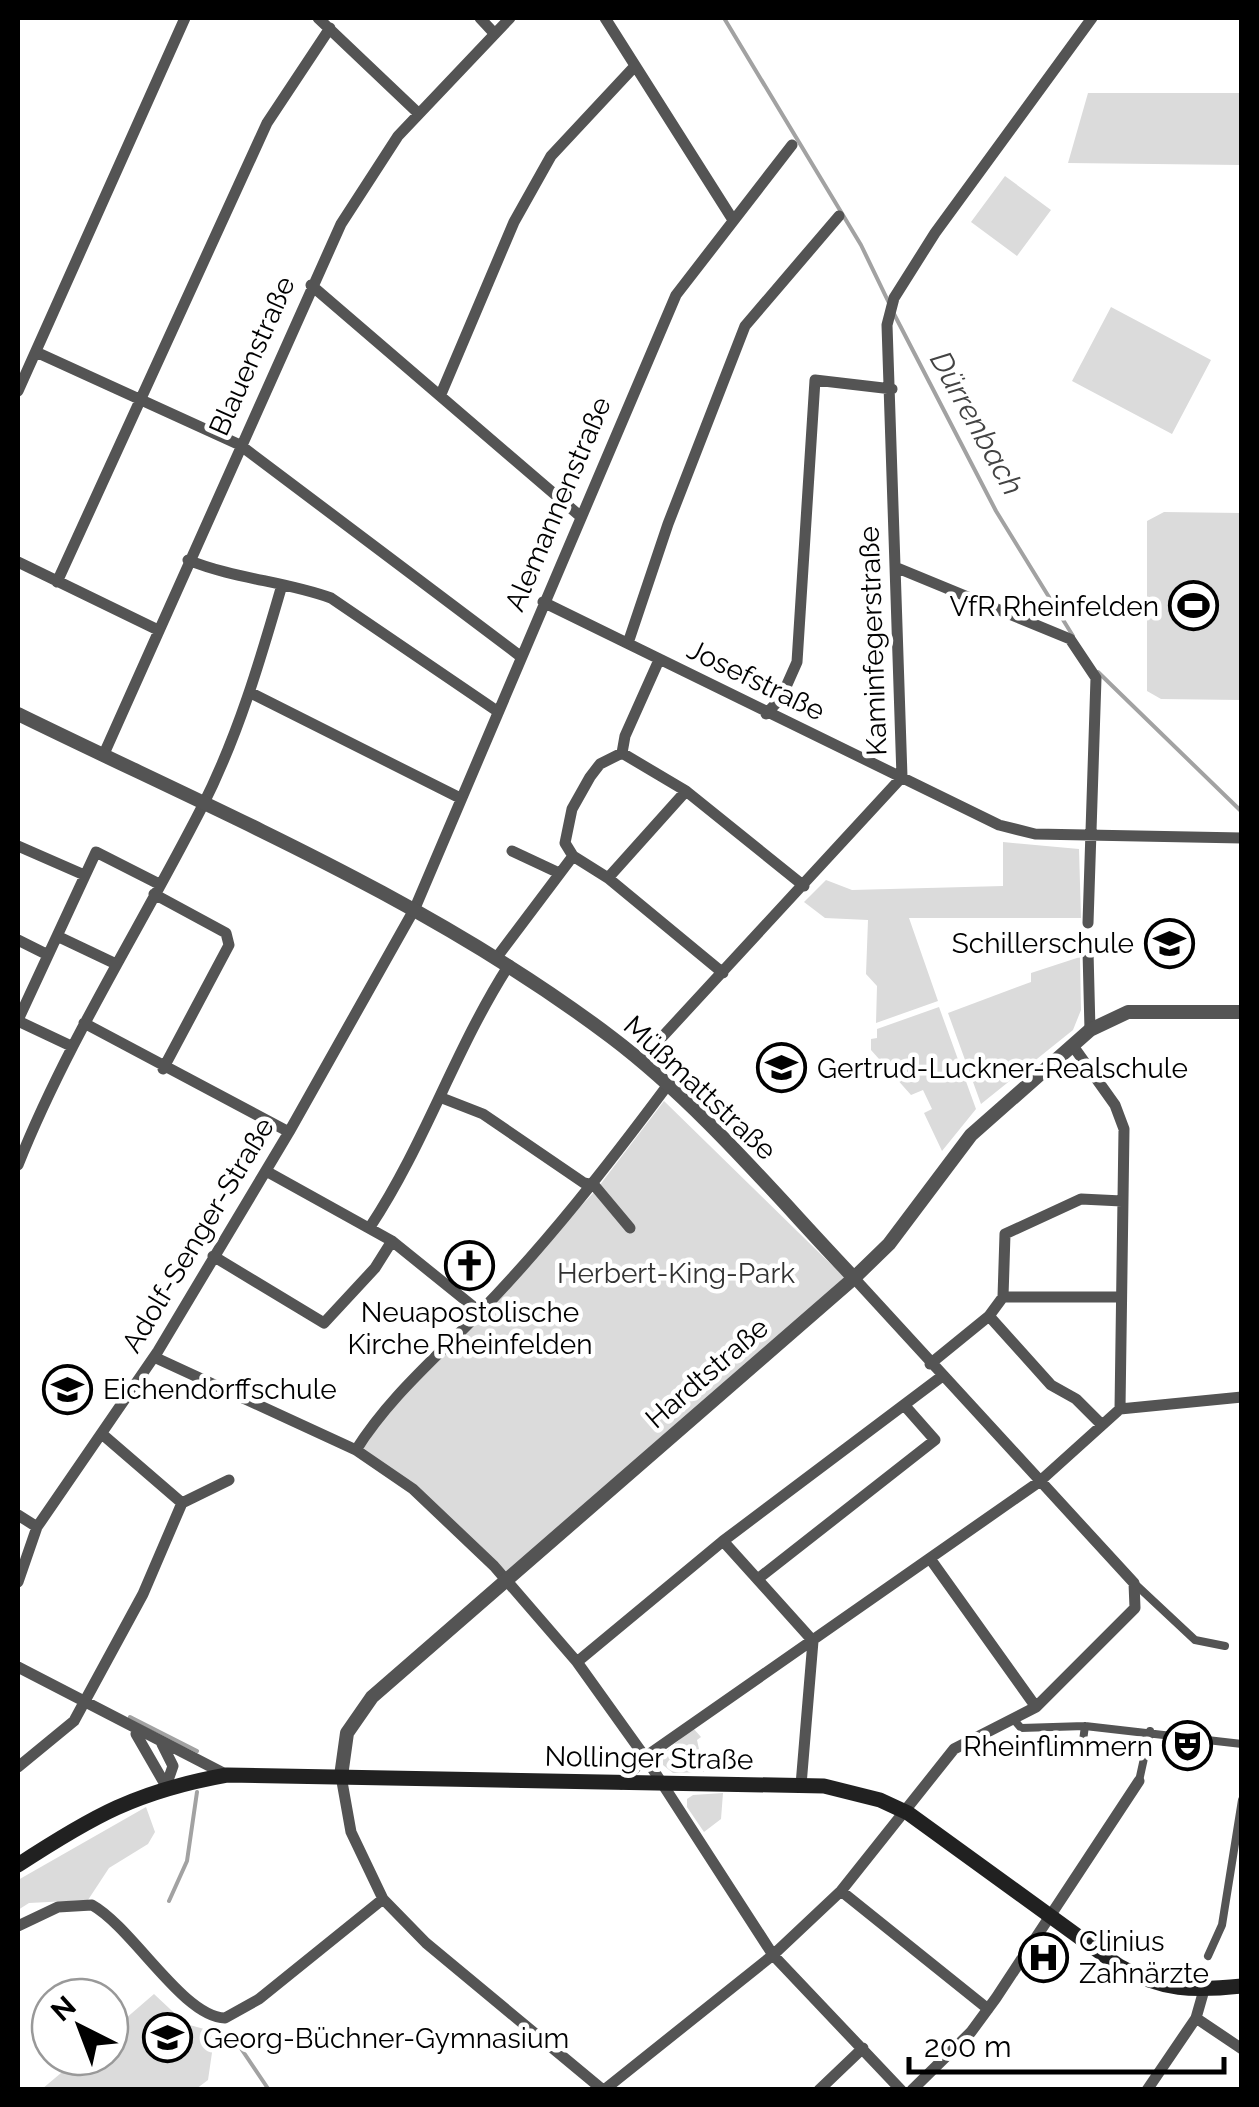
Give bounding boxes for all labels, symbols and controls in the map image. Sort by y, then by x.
street label: Blauenstraße [202,271,302,441]
water label: Dürrenbach [923,345,1031,501]
street label: Alemannenstraße [498,392,618,616]
street label: Kaminfegerstraße [852,526,894,756]
sports icon: VfR Rheinfelden [1168,580,1220,632]
place label: VfR Rheinfelden [949,590,1159,623]
street label: Josefstraße [682,633,830,727]
school or university icon: Schillerschule [1143,917,1195,969]
place label: Schillerschule [952,927,1134,960]
street label: Müßmattstraße [617,1009,783,1167]
school or university icon: Gertrud-Luckner-Realschule [756,1042,808,1094]
place label: Gertrud-Luckner-Realschule [817,1052,1188,1085]
street label: Adolf-Senger-Straße [115,1112,281,1358]
church icon: Neuapostolische Kirche Rheinfelden [444,1239,496,1291]
park label: Herbert-King-Park [557,1257,795,1290]
place label: Neuapostolische Kirche Rheinfelden [347,1296,593,1361]
street label: Hardtstraße [639,1311,775,1435]
school or university icon: Eichendorffschule [42,1363,94,1415]
place label: Eichendorffschule [103,1373,337,1406]
theatre icon: Rheinflimmern [1162,1720,1214,1772]
place label: Rheinflimmern [963,1730,1153,1763]
street label: Nollinger Straße [544,1740,754,1776]
place label: Clinius Zahnärzte [1079,1925,1209,1990]
hospital icon: Clinius Zahnärzte [1018,1931,1070,1983]
north arrow [30,1977,130,2077]
text: N [45,1989,83,2028]
school or university icon: Georg-Büchner-Gymnasium [142,2012,194,2064]
scale bar [909,2012,1224,2074]
place label: Georg-Büchner-Gymnasium [203,2022,569,2055]
text: 200 m [924,2029,1012,2064]

